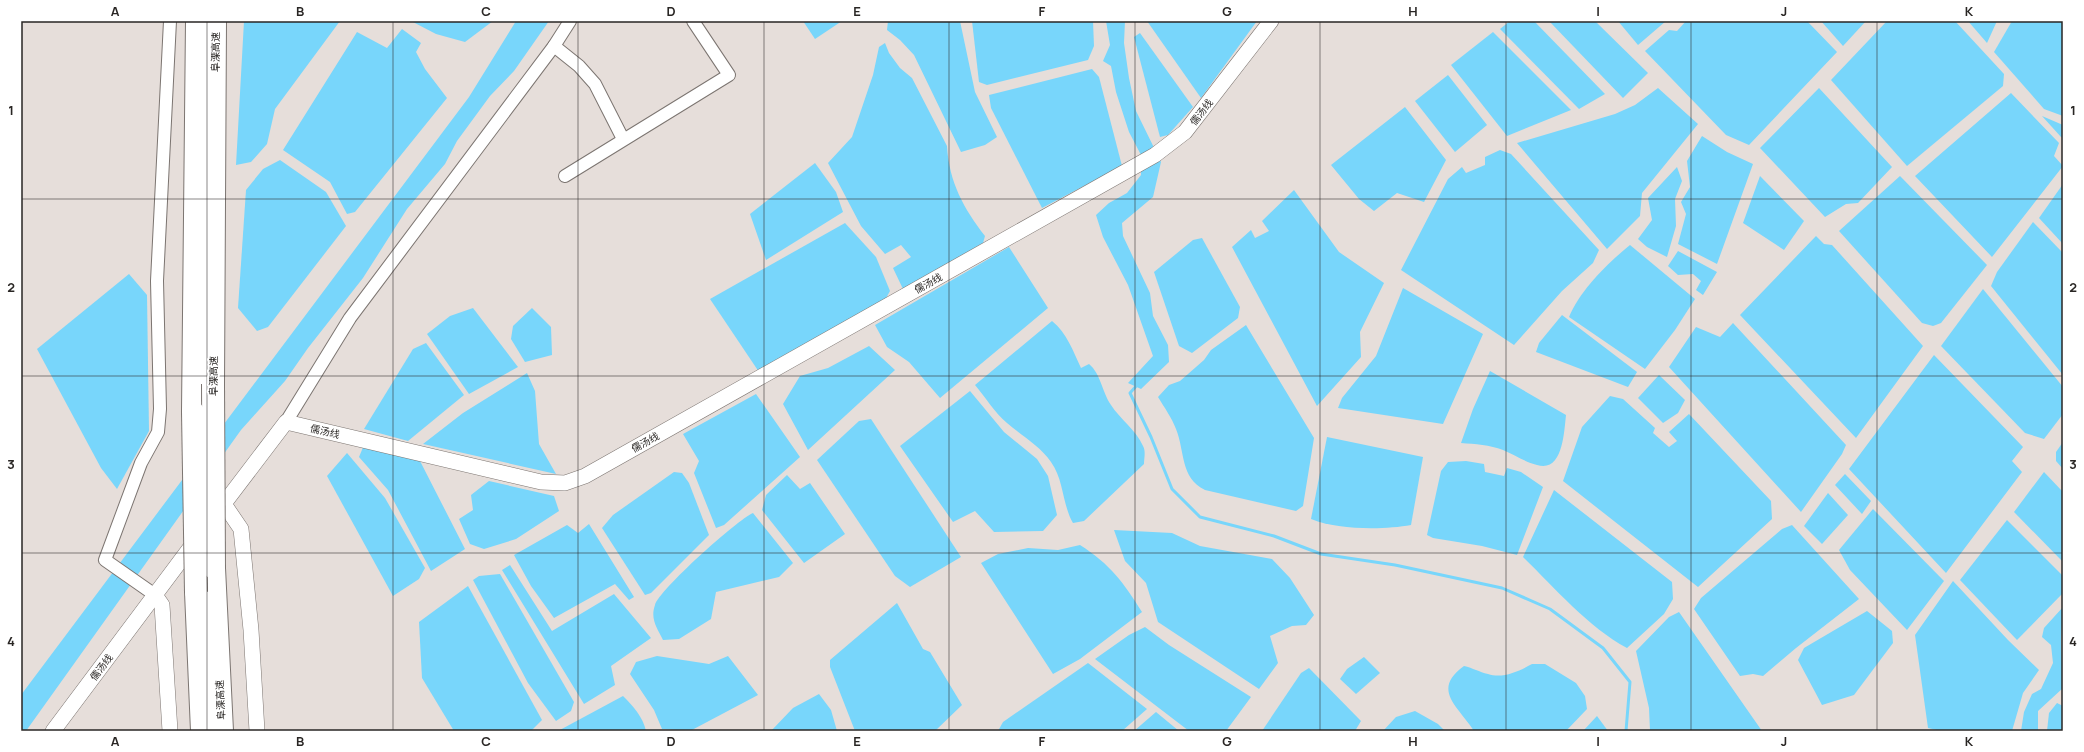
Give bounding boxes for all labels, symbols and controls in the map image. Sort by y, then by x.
text: A [111,2,120,20]
text: B [296,2,304,20]
text: C [481,2,491,20]
text: D [666,2,676,20]
text: E [853,2,861,20]
text: F [1039,2,1046,20]
text: G [1222,2,1232,20]
text: H [1408,2,1418,20]
text: I [1596,2,1600,20]
text: J [1781,2,1787,20]
text: K [1965,2,1974,20]
street label: 阜溧高速 [208,32,222,72]
street label: 儒汤线 [1186,96,1216,128]
text: 1 [8,101,14,119]
text: 1 [2070,101,2076,119]
street label: 儒汤线 [911,270,945,296]
text: 2 [7,278,15,296]
text: 2 [2069,278,2077,296]
street label: 阜溧高速 [206,356,220,396]
street label: 儒汤线 [309,421,341,441]
street label: 儒汤线 [628,429,662,455]
text: 3 [7,455,15,473]
text: 3 [2069,455,2077,473]
text: 4 [7,632,15,650]
text: 4 [2069,632,2077,650]
street label: 儒汤线 [86,651,116,683]
street label: 阜溧高速 [212,680,228,720]
text: A [111,732,120,750]
text: B [296,732,304,750]
text: C [481,732,491,750]
text: D [666,732,676,750]
text: E [853,732,861,750]
text: F [1039,732,1046,750]
text: G [1222,732,1232,750]
text: H [1408,732,1418,750]
text: I [1596,732,1600,750]
text: J [1781,732,1787,750]
text: K [1965,732,1974,750]

